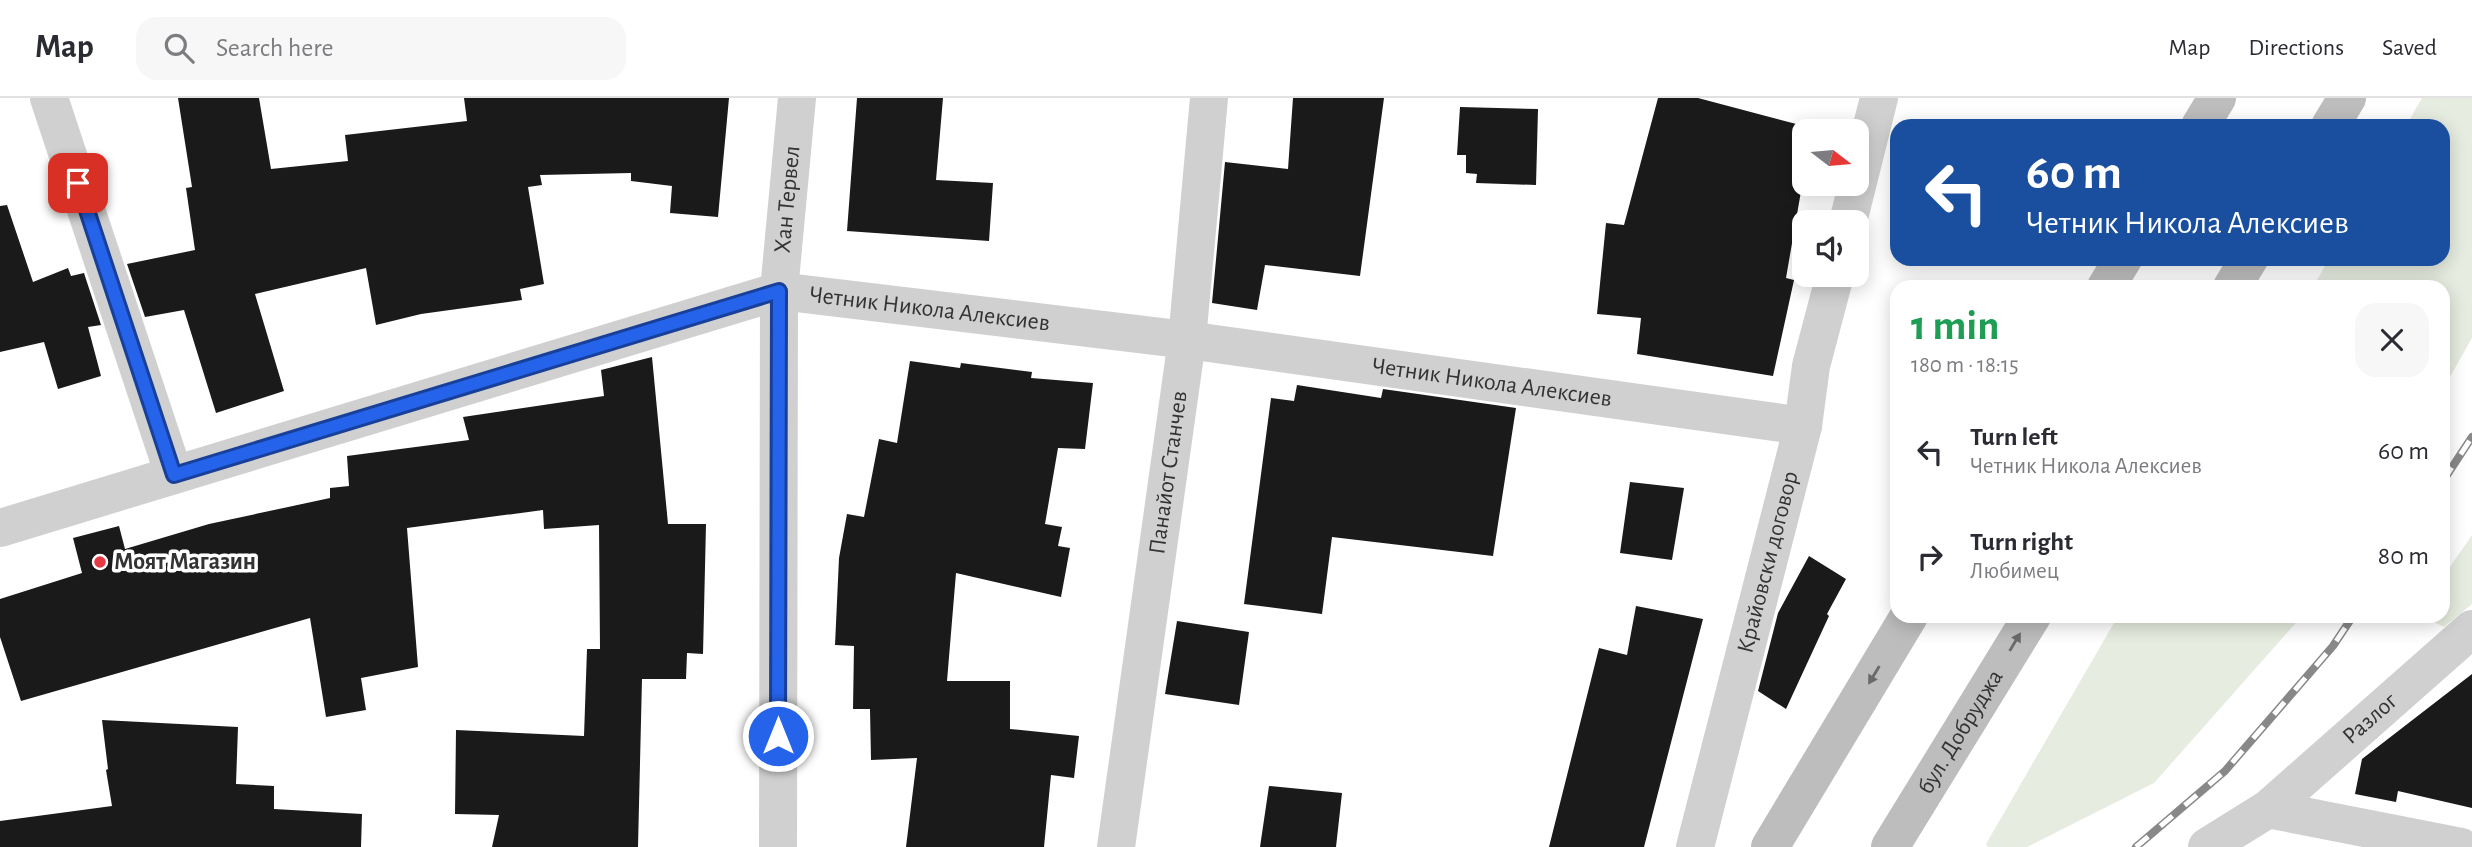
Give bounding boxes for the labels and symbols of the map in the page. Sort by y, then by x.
north arrow [1792,119,1869,196]
street label: Хан Тервел [771,145,804,254]
pin [48,153,108,213]
street label: Четник Никола Алексиев [808,283,1051,335]
street label: Четник Никола Алексиев [1370,354,1613,411]
street label: Панайот Станчев [1145,389,1192,556]
street label: Крайовски договор [1733,469,1803,656]
place label: Моят Магазин [114,550,256,574]
marker: Моят Магазин [92,554,108,570]
one-way arrow [2009,633,2022,652]
one-way arrow [1867,665,1880,684]
street label: бул. Добруджа [1914,666,2008,798]
street label: Разлог [2338,688,2402,749]
position arrow [741,699,815,773]

